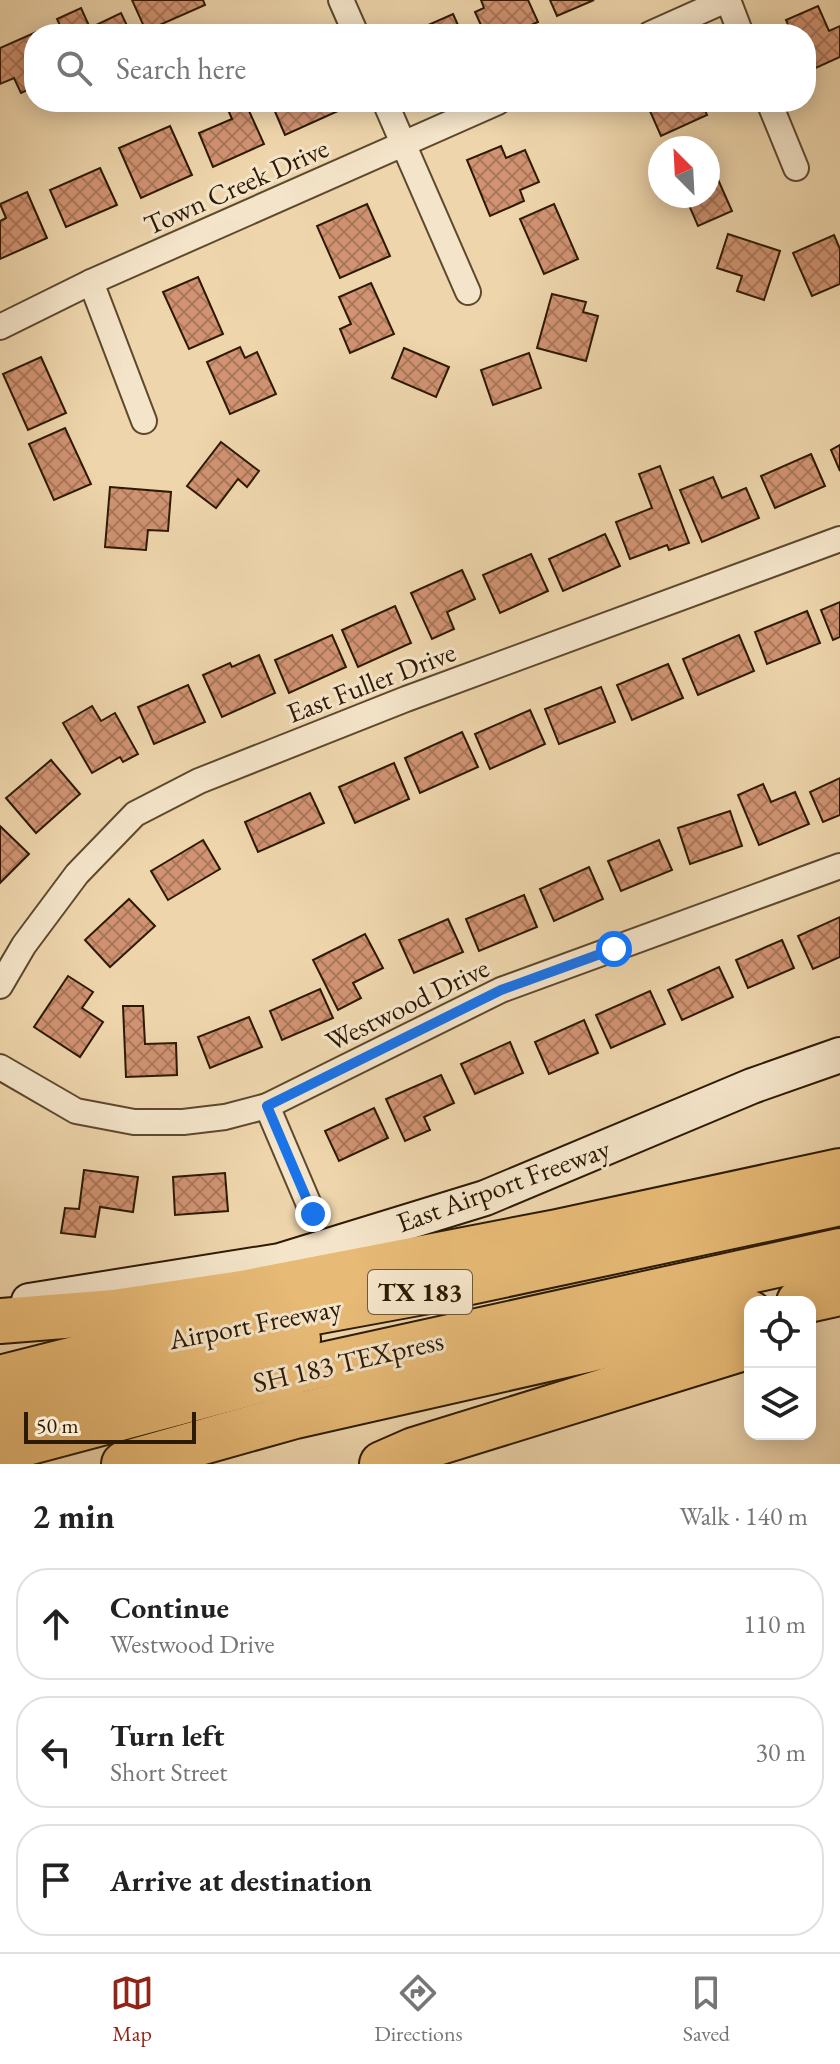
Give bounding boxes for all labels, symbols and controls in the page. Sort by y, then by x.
search box [24,24,816,112]
icon: search [52,46,96,90]
text: Search here [116,49,246,88]
street label: Town Creek Drive [138,129,334,243]
north arrow [648,136,720,208]
street label: East Fuller Drive [281,633,461,731]
route start [596,931,632,967]
street label: Westwood Drive [319,949,495,1059]
street label: East Airport Freeway [391,1129,615,1240]
route end [295,1196,331,1232]
road number: TX 183 [368,1270,472,1314]
street label: Airport Freeway [165,1289,345,1358]
map controls [744,1296,816,1440]
button: locate [744,1296,816,1368]
street label: SH 183 TEXpress [249,1322,447,1400]
button: layers [744,1368,816,1440]
scale bar [24,1408,196,1444]
text: 50 m [36,1411,79,1440]
text: 2 min [32,1494,115,1538]
text: Walk · 140 m [680,1499,808,1533]
text: Continue [110,1588,229,1627]
icon: ahead [34,1602,78,1646]
text: 110 m [743,1607,806,1641]
text: Westwood Drive [110,1627,275,1661]
text: Turn left [110,1716,224,1755]
icon: left [34,1730,78,1774]
text: 30 m [756,1735,806,1769]
text: Short Street [110,1755,228,1789]
icon: arrive [34,1858,78,1902]
text: Arrive at destination [110,1861,372,1900]
tab: Map [110,1971,154,2048]
tab: Directions [374,1971,463,2048]
tab: Saved [683,1971,730,2048]

